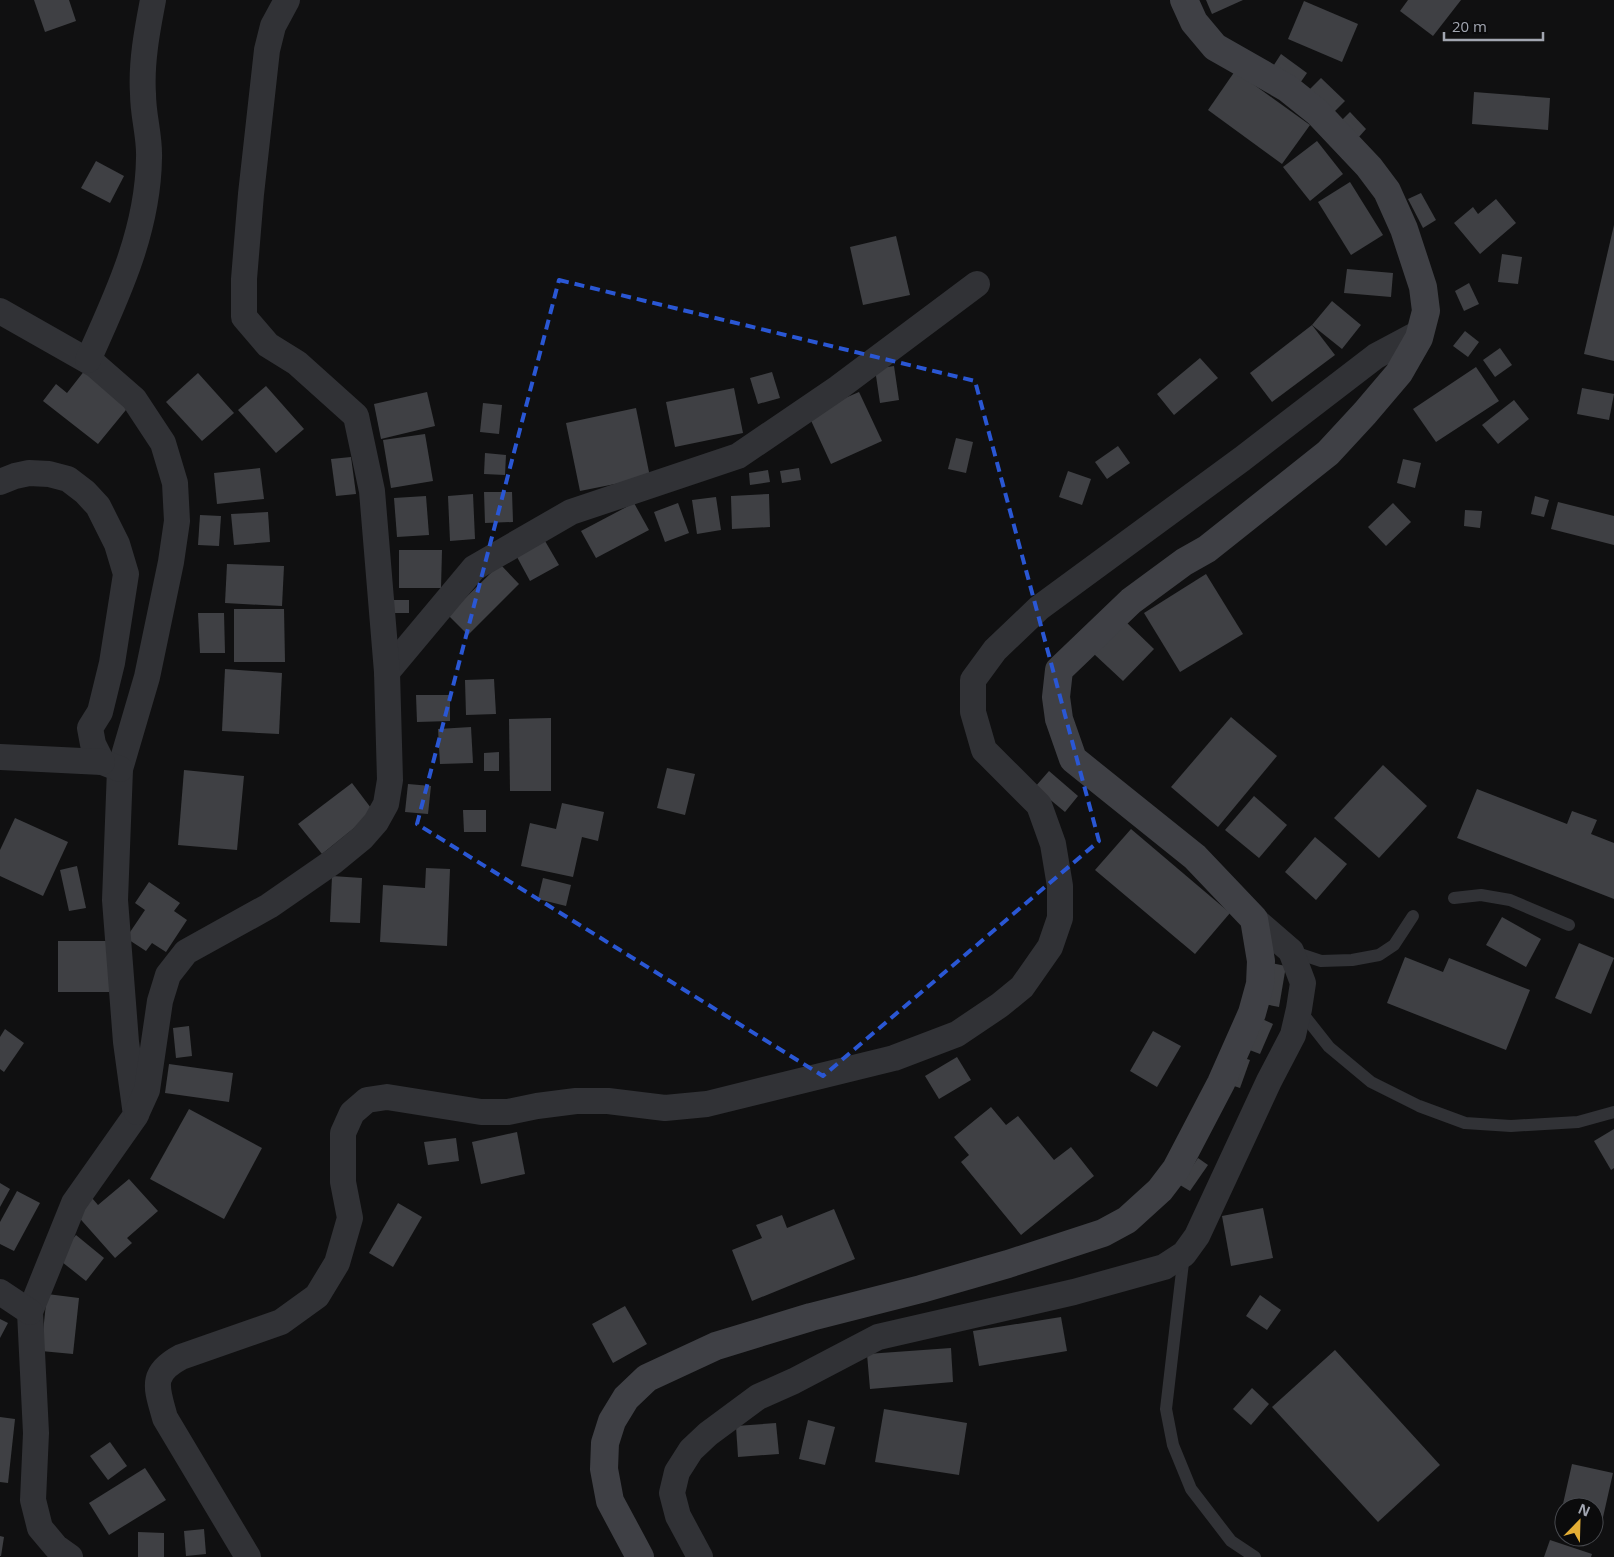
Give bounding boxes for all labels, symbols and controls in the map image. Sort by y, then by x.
scale bar [1444,10,1543,42]
text: 20 m [1452,16,1487,36]
north arrow [1554,1497,1604,1547]
text: N [1575,1499,1593,1521]

